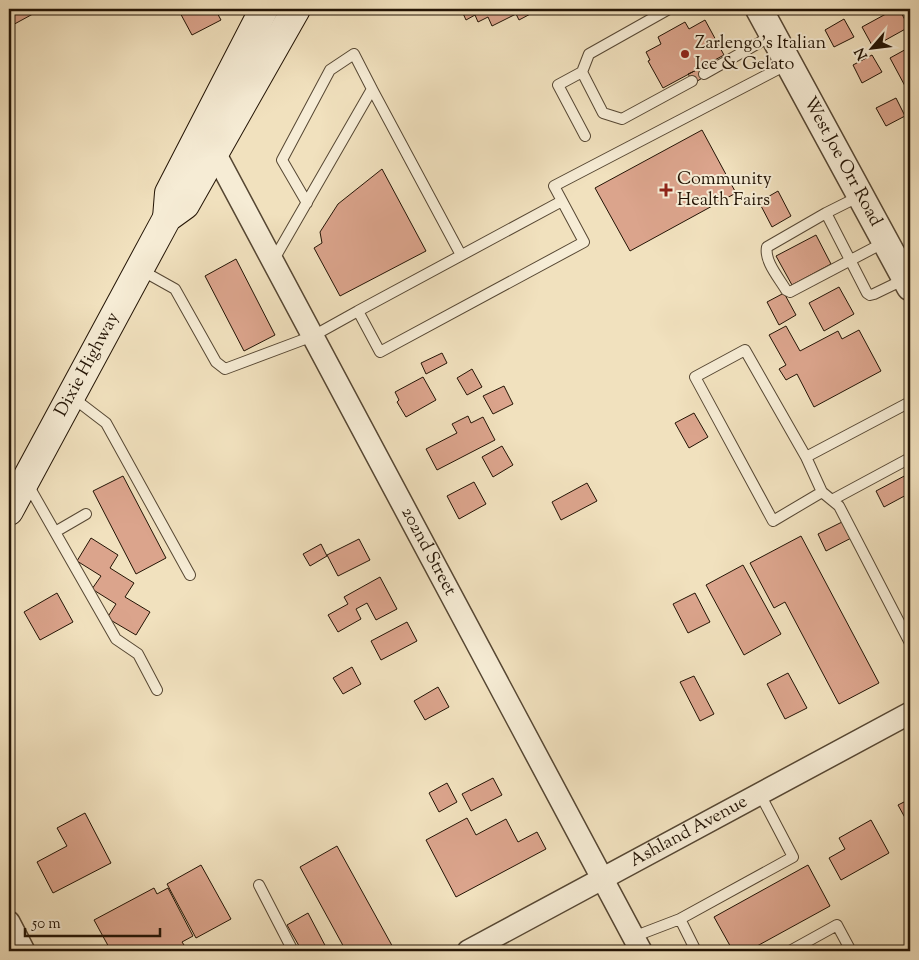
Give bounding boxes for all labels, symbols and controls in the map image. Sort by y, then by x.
north arrow [846,22,896,72]
place label: Zarlengo's Italian Ice & Gelato [695,31,826,78]
text: N [851,44,874,63]
marker: Zarlengo's Italian Ice & Gelato [679,48,691,60]
street label: West Joe Orr Road [796,92,888,231]
place label: Community Health Fairs [677,167,772,214]
marker: Community Health Fairs [659,183,673,197]
street label: Dixie Highway [49,308,127,422]
street label: 202nd Street [394,503,462,601]
street label: Ashland Avenue [625,790,753,874]
scale bar [25,905,160,937]
text: 50 m [31,914,61,935]

